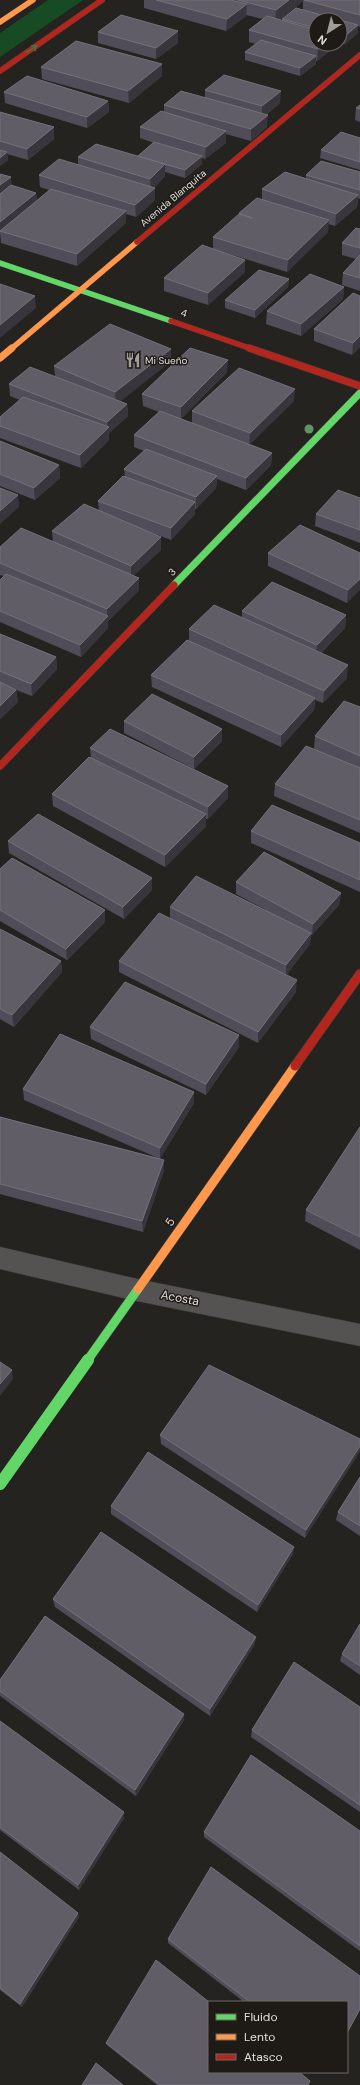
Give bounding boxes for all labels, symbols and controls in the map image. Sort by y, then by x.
north arrow [308,12,348,52]
text: N [315,32,329,48]
one-way arrow [26,45,37,53]
street label: Avenida Blanquita [137,166,209,230]
street label: 4 [179,306,189,320]
restaurant icon: Mi Sueño [124,351,142,369]
place label: Mi Sueño [145,354,187,367]
street label: 3 [165,565,179,579]
street label: 5 [161,1214,179,1230]
street label: Acosta [160,1286,200,1310]
legend [208,2001,348,2073]
text: Fluido [244,2009,278,2025]
text: Lento [244,2029,275,2045]
text: Atasco [244,2049,283,2065]

